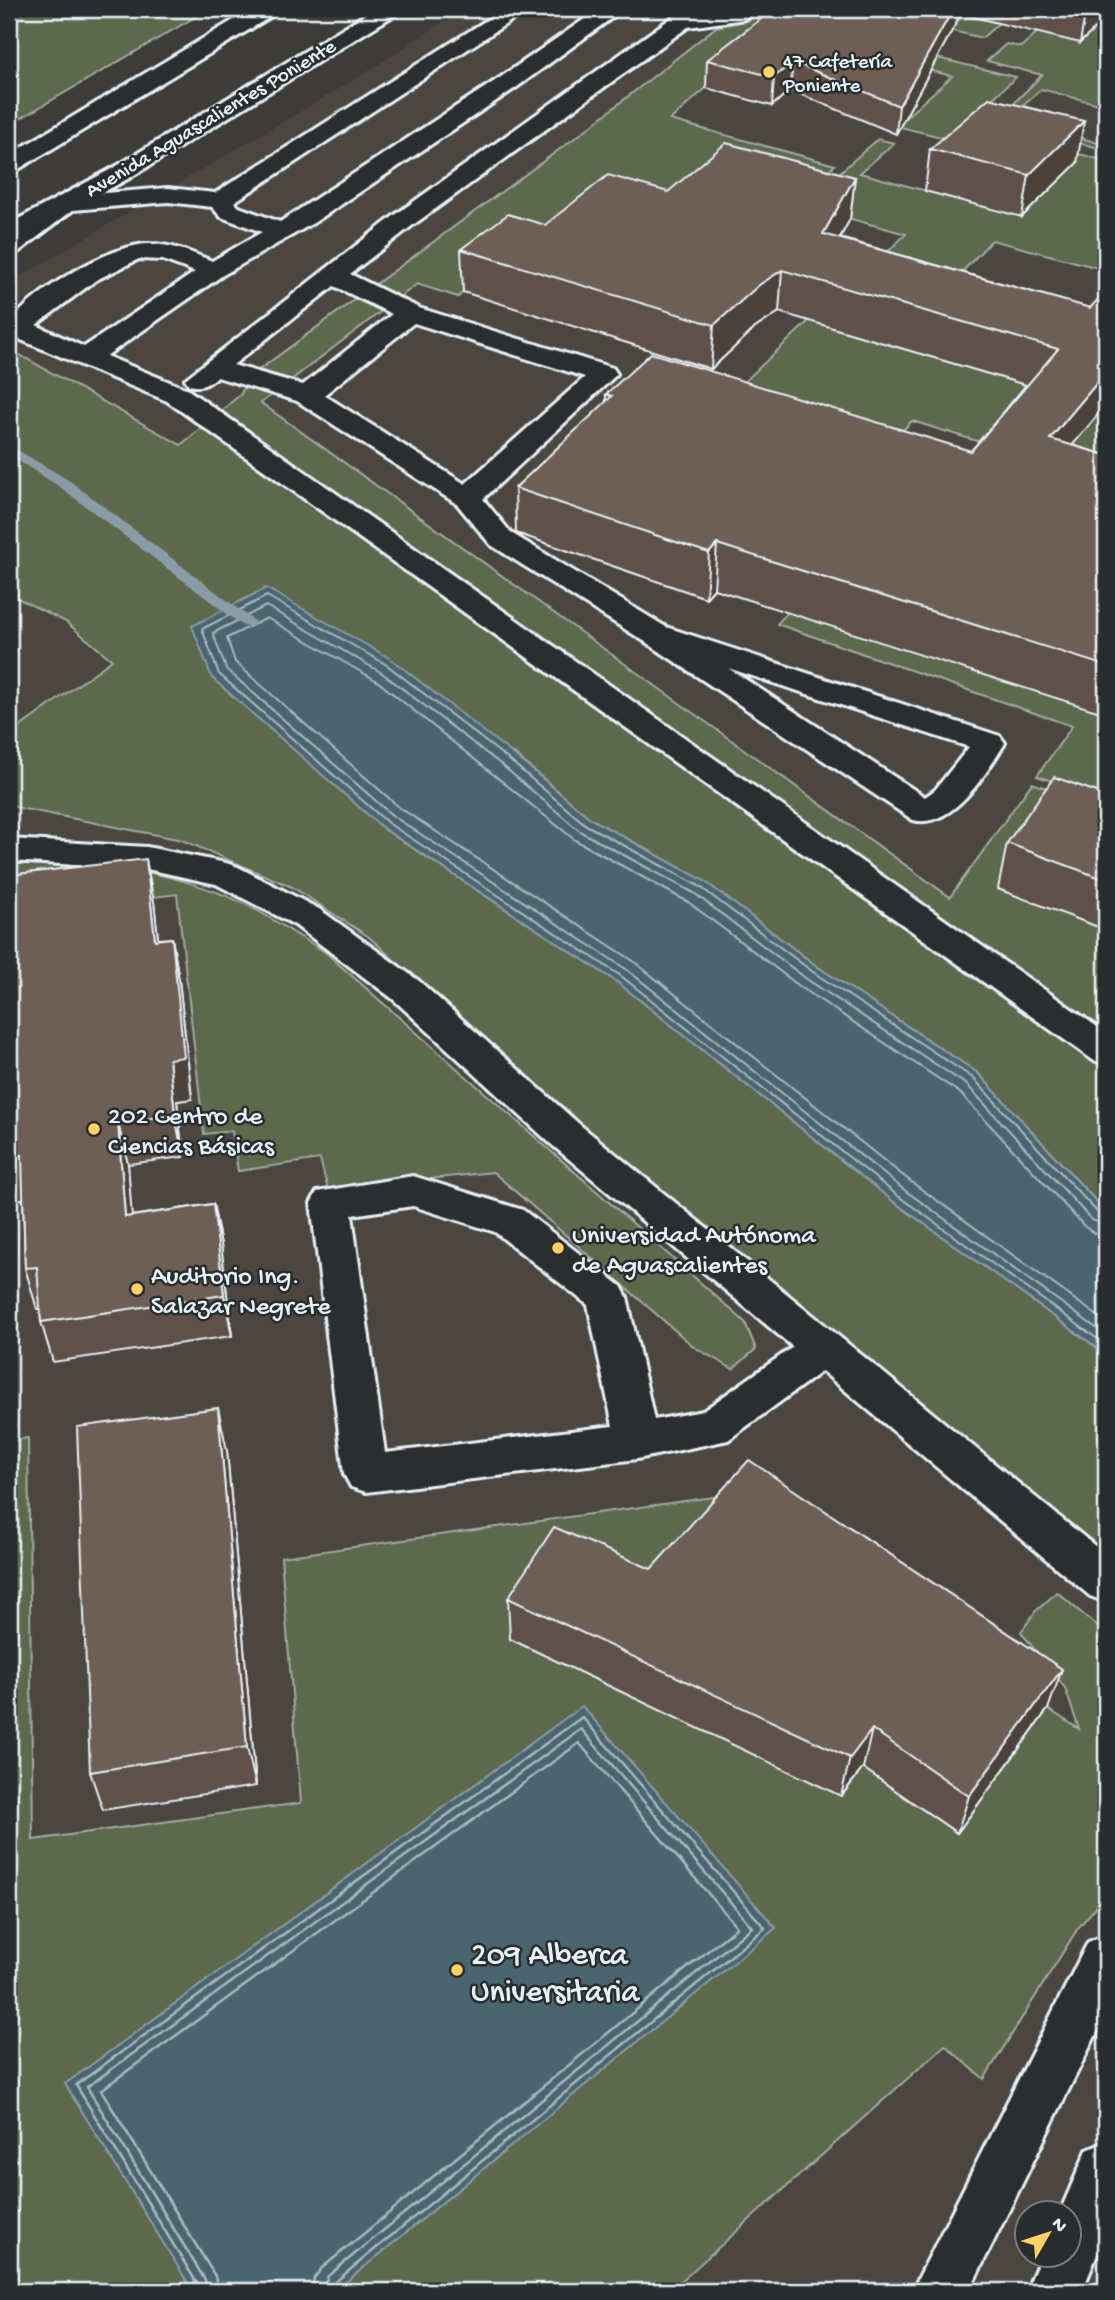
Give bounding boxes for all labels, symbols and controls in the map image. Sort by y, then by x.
street label: Avenida Aguascalientes Poniente [82,35,343,205]
place label: 47 Cafetería Poniente [782,51,894,100]
marker: 47 Cafetería Poniente [761,64,777,80]
place label: 202 Centro de Ciencias Básicas [108,1103,275,1164]
marker: 202 Centro de Ciencias Básicas [86,1121,102,1137]
place label: Universidad Autónoma de Aguascalientes [572,1222,817,1283]
marker: Universidad Autónoma de Aguascalientes [550,1240,566,1256]
place label: Auditorio Ing. Salazar Negrete [151,1263,331,1324]
marker: Auditorio Ing. Salazar Negrete [129,1281,145,1297]
place label: 209 Alberca Universitaria [471,1938,640,2013]
marker: 209 Alberca Universitaria [449,1962,465,1978]
north arrow [1014,2198,1084,2268]
text: N [1046,2213,1071,2238]

